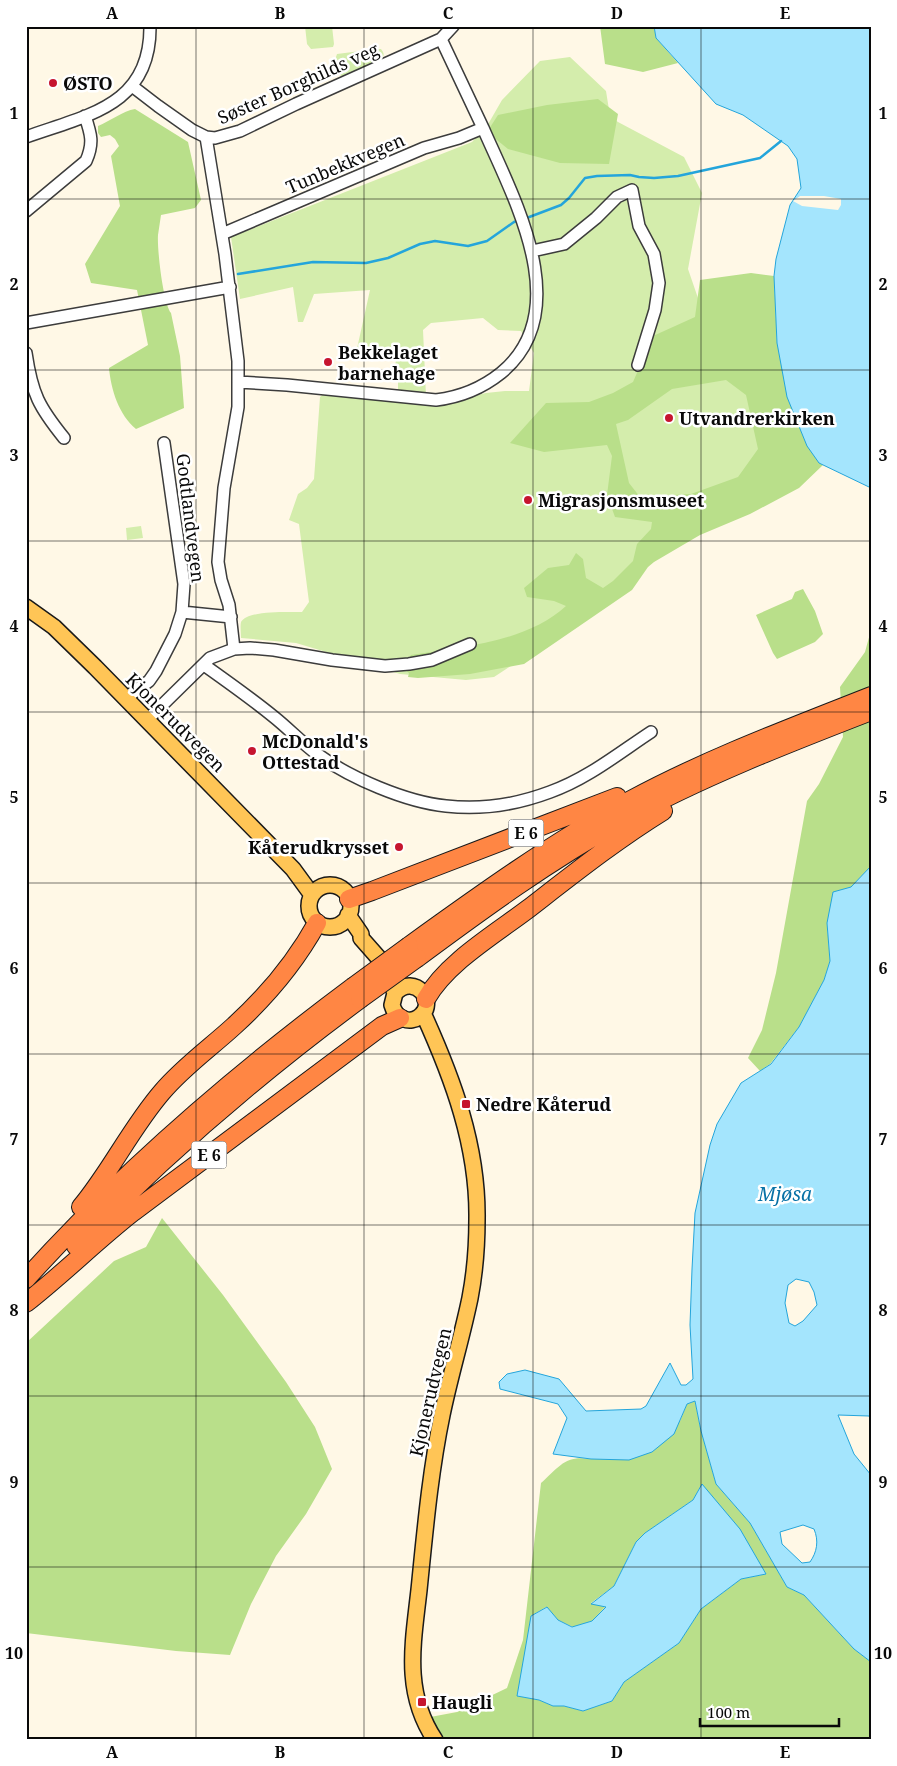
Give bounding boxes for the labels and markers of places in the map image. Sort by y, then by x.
place label: ØSTO [63,71,113,95]
marker: ØSTO [47,77,59,89]
place label: Bekkelaget barnehage [338,340,438,385]
marker: Bekkelaget barnehage [322,356,334,368]
place label: Utvandrerkirken [679,406,835,430]
marker: Utvandrerkirken [663,412,675,424]
place label: Migrasjonsmuseet [538,488,704,512]
marker: Migrasjonsmuseet [522,494,534,506]
place label: McDonald's Ottestad [262,729,369,774]
marker: McDonald's Ottestad [246,745,258,757]
place label: Kåterudkrysset [248,835,389,859]
marker: Kåterudkrysset [393,841,405,853]
place label: Nedre Kåterud [476,1092,612,1116]
marker: Nedre Kåterud [460,1098,472,1110]
place label: Haugli [432,1690,493,1714]
marker: Haugli [416,1696,428,1708]

